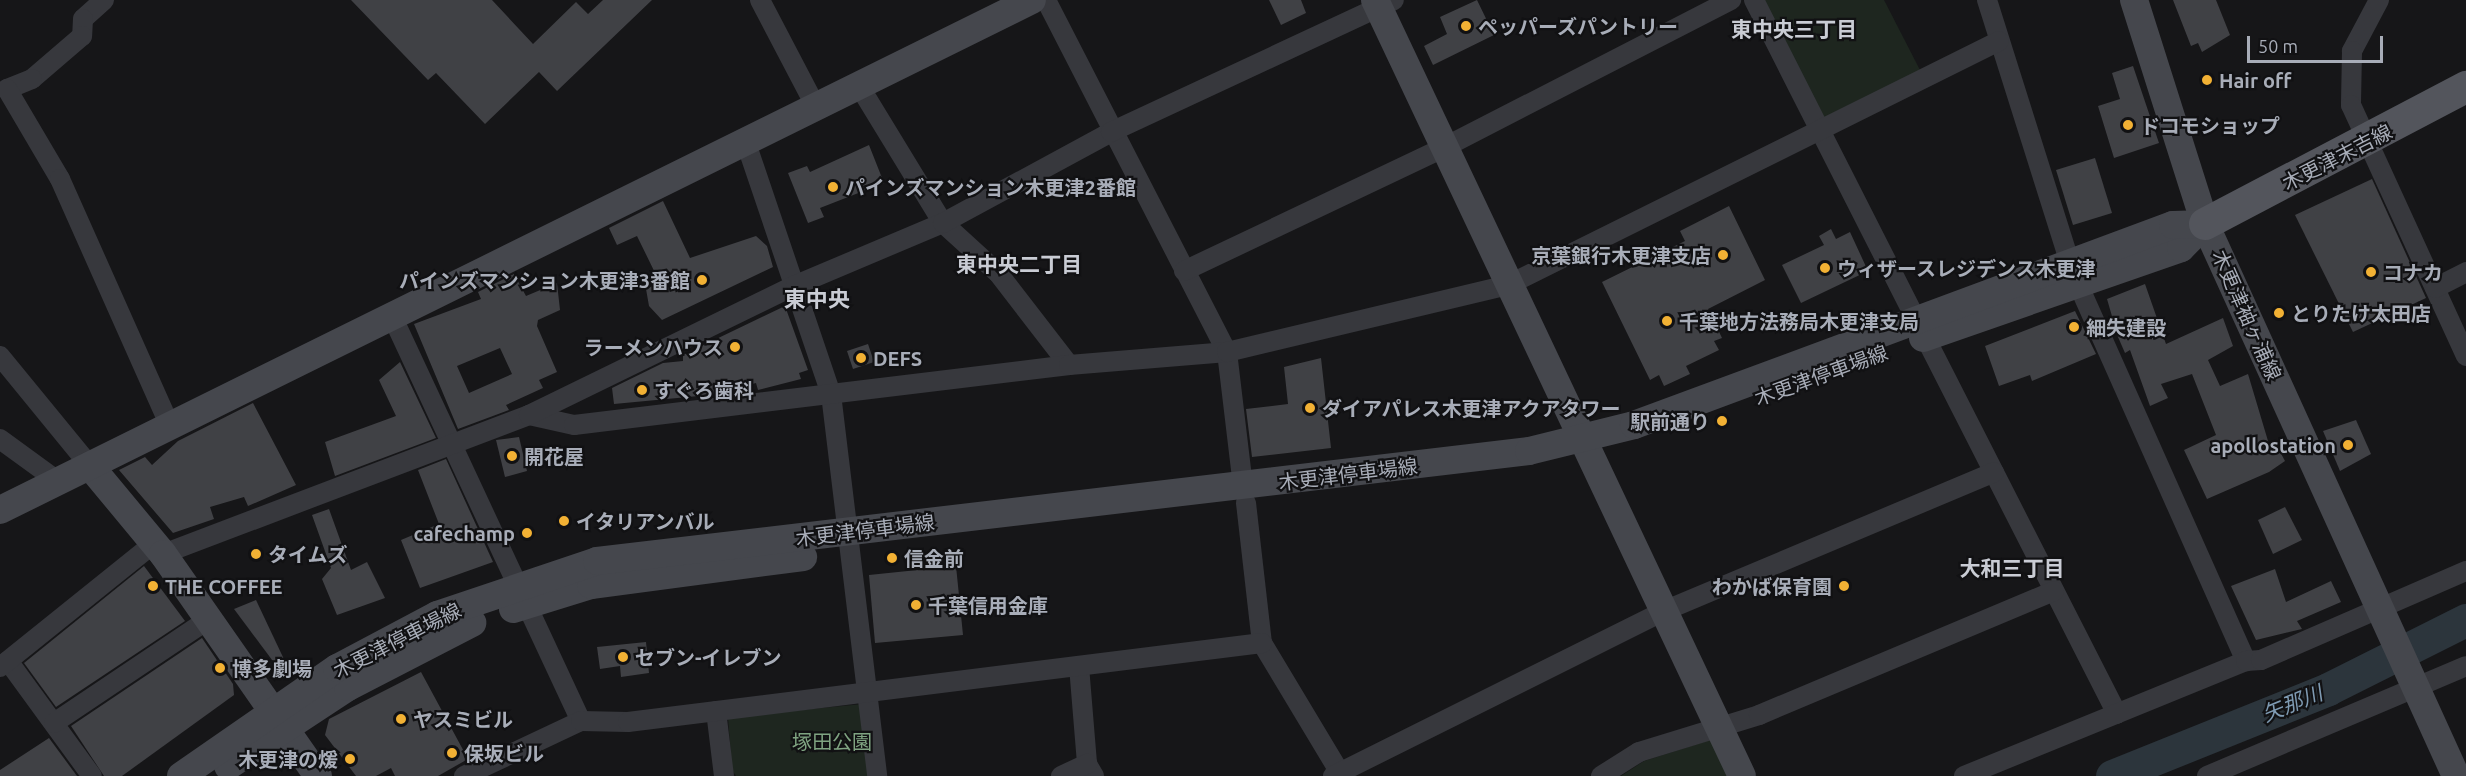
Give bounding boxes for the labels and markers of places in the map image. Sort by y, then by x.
place label: ペッパーズパントリー [1478,14,1678,38]
marker: ペッパーズパントリー [1459,19,1473,33]
place label: Hair off [2219,68,2291,92]
marker: Hair off [2200,73,2214,87]
place label: ドコモショップ [2140,113,2280,137]
marker: ドコモショップ [2121,118,2135,132]
place label: パインズマンション木更津2番館 [845,175,1136,199]
marker: パインズマンション木更津2番館 [826,180,840,194]
place label: 京葉銀行木更津支店 [1531,243,1711,267]
marker: 京葉銀行木更津支店 [1716,248,1730,262]
place label: ウィザースレジデンス木更津 [1837,256,2097,280]
place label: コナカ [2383,260,2443,284]
marker: ウィザースレジデンス木更津 [1818,261,1832,275]
marker: コナカ [2364,265,2378,279]
place label: パインズマンション木更津3番館 [399,268,690,292]
marker: パインズマンション木更津3番館 [695,273,709,287]
place label: とりたけ太田店 [2291,301,2431,325]
marker: とりたけ太田店 [2272,306,2286,320]
place label: 千葉地方法務局木更津支局 [1679,309,1919,333]
marker: 千葉地方法務局木更津支局 [1660,314,1674,328]
place label: 細失建設 [2086,315,2166,339]
marker: 細失建設 [2067,320,2081,334]
place label: ラーメンハウス [583,335,723,359]
marker: ラーメンハウス [728,340,742,354]
place label: DEFS [873,346,922,370]
marker: DEFS [854,351,868,365]
place label: すぐろ歯科 [654,378,754,402]
marker: すぐろ歯科 [635,383,649,397]
place label: ダイアパレス木更津アクアタワー [1322,396,1622,420]
marker: ダイアパレス木更津アクアタワー [1303,401,1317,415]
place label: 駅前通り [1630,409,1710,433]
marker: 駅前通り [1715,414,1729,428]
place label: apollostation [2210,433,2336,457]
marker: apollostation [2341,438,2355,452]
place label: 開花屋 [524,444,584,468]
marker: 開花屋 [505,449,519,463]
place label: イタリアンバル [576,509,716,533]
marker: イタリアンバル [557,514,571,528]
place label: cafechamp [413,521,515,545]
marker: cafechamp [520,526,534,540]
place label: タイムズ [268,542,348,566]
place label: 信金前 [904,546,964,570]
marker: タイムズ [249,547,263,561]
marker: 信金前 [885,551,899,565]
place label: THE COFFEE [165,574,283,598]
place label: わかば保育園 [1712,574,1832,598]
marker: THE COFFEE [146,579,160,593]
marker: わかば保育園 [1837,579,1851,593]
place label: 千葉信用金庫 [928,593,1048,617]
marker: 千葉信用金庫 [909,598,923,612]
place label: セブン-イレブン [635,645,782,669]
marker: セブン-イレブン [616,650,630,664]
place label: 博多劇場 [232,656,312,680]
marker: 博多劇場 [213,661,227,675]
place label: ヤスミビル [413,707,513,731]
marker: ヤスミビル [394,712,408,726]
place label: 保坂ビル [464,741,544,765]
marker: 保坂ビル [445,746,459,760]
place label: 木更津の煖 [238,747,338,771]
marker: 木更津の煖 [343,752,357,766]

